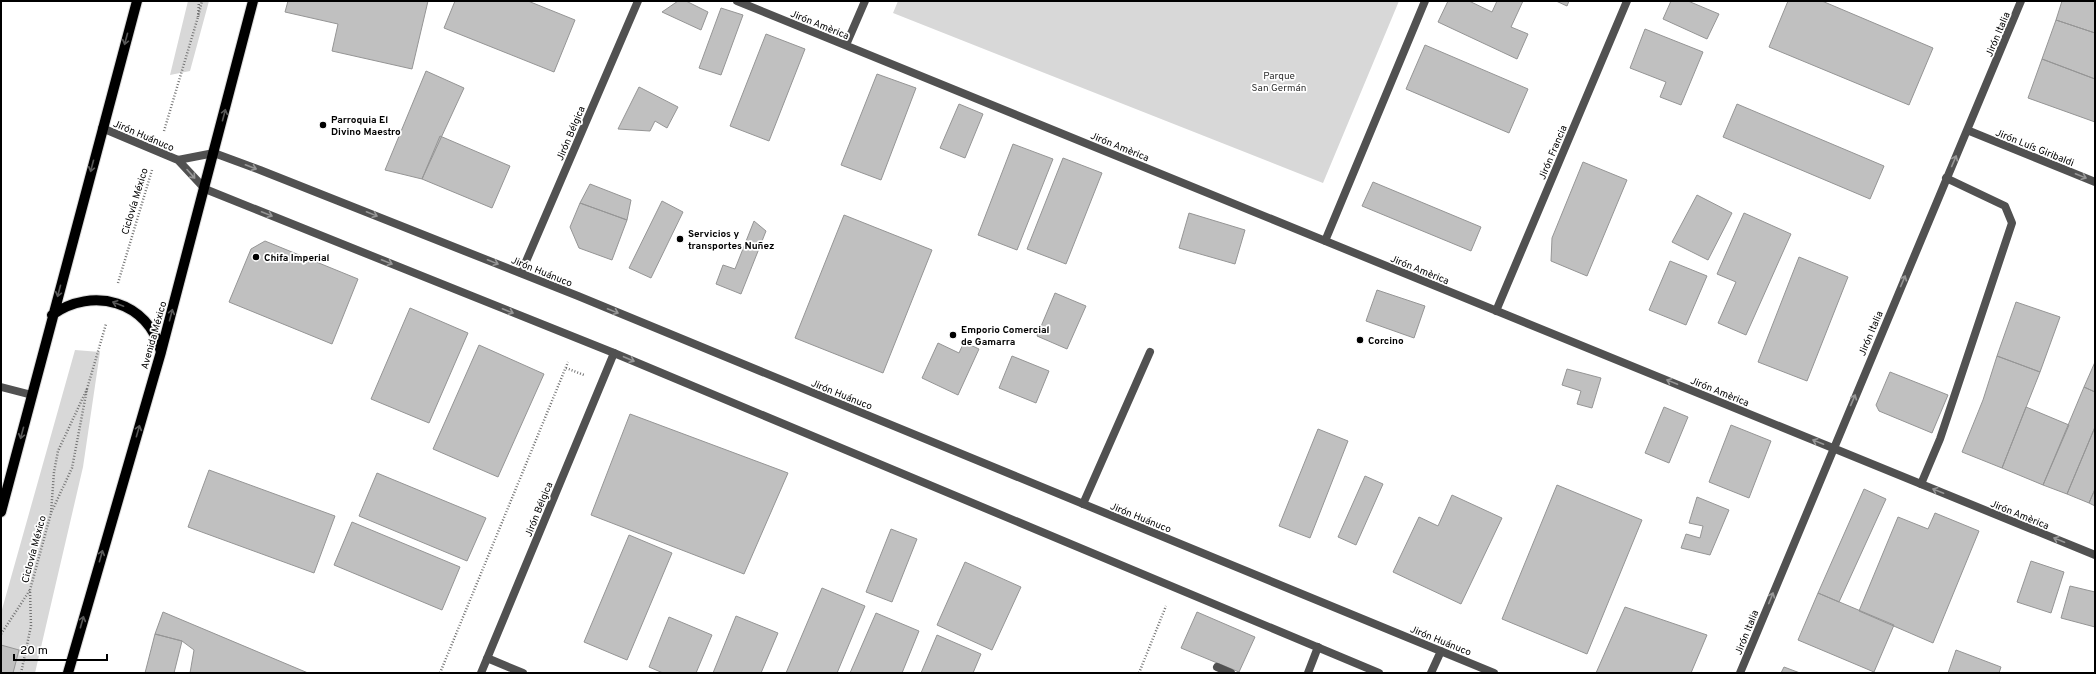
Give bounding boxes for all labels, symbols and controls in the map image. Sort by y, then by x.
street label: Jirón Amèrica [788,8,851,43]
street label: Jirón Italia [1983,10,2014,59]
one-way arrow [122,32,129,45]
park label: Parque San Germán [1252,70,1306,95]
street label: Jirón Bélgica [554,104,589,163]
one-way arrow [221,109,228,122]
place label: Parroquia El Divino Maestro [331,114,401,139]
street label: Jirón Huánuco [111,118,176,155]
marker: Parroquia El Divino Maestro [318,120,328,130]
street label: Jirón Francia [1536,123,1571,182]
street label: Jirón Luís Giribaldi [1993,127,2076,170]
street label: Jirón Amèrica [1088,130,1151,165]
one-way arrow [1951,155,1958,167]
one-way arrow [88,159,95,172]
one-way arrow [244,163,256,171]
street label: Ciclovía México [119,166,152,236]
one-way arrow [186,169,196,179]
one-way arrow [2075,173,2087,181]
one-way arrow [260,210,272,218]
one-way arrow [365,211,377,219]
place label: Servicios y transportes Nuñez [688,228,774,253]
marker: Servicios y transportes Nuñez [675,234,685,244]
marker: Chifa Imperial [251,252,261,262]
place label: Chifa Imperial [264,252,330,265]
street label: Jirón Amèrica [1388,253,1451,288]
street label: Jirón Huánuco [509,254,574,291]
one-way arrow [381,259,393,267]
one-way arrow [486,259,498,266]
one-way arrow [1900,275,1908,287]
one-way arrow [54,285,62,298]
one-way arrow [113,300,125,308]
street label: Avenida México [139,300,170,371]
one-way arrow [502,307,514,315]
one-way arrow [607,307,619,315]
one-way arrow [168,308,175,321]
street label: Jirón Italia [1856,309,1887,358]
place label: Emporio Comercial de Gamarra [961,324,1050,349]
marker: Emporio Comercial de Gamarra [948,330,958,340]
marker: Corcino [1355,335,1365,345]
place label: Corcino [1368,335,1404,348]
one-way arrow [622,356,634,364]
street label: Jirón Amèrica [1688,375,1751,410]
street label: Jirón Huánuco [809,377,874,414]
one-way arrow [1666,378,1678,386]
one-way arrow [1849,395,1857,407]
one-way arrow [134,425,142,438]
one-way arrow [18,426,25,439]
one-way arrow [1813,438,1825,445]
street label: Jirón Bélgica [522,480,556,539]
one-way arrow [1933,487,1945,495]
street label: Jirón Amèrica [1988,498,2051,533]
street label: Jirón Huánuco [1108,500,1173,537]
street label: Ciclovía México [19,514,50,585]
one-way arrow [2053,536,2065,544]
one-way arrow [98,550,105,563]
one-way arrow [1767,593,1775,605]
street label: Jirón Italia [1732,608,1762,657]
one-way arrow [79,616,86,629]
street label: Jirón Huánuco [1408,623,1473,660]
scale bar [14,636,107,662]
text: 20 m [20,643,48,659]

